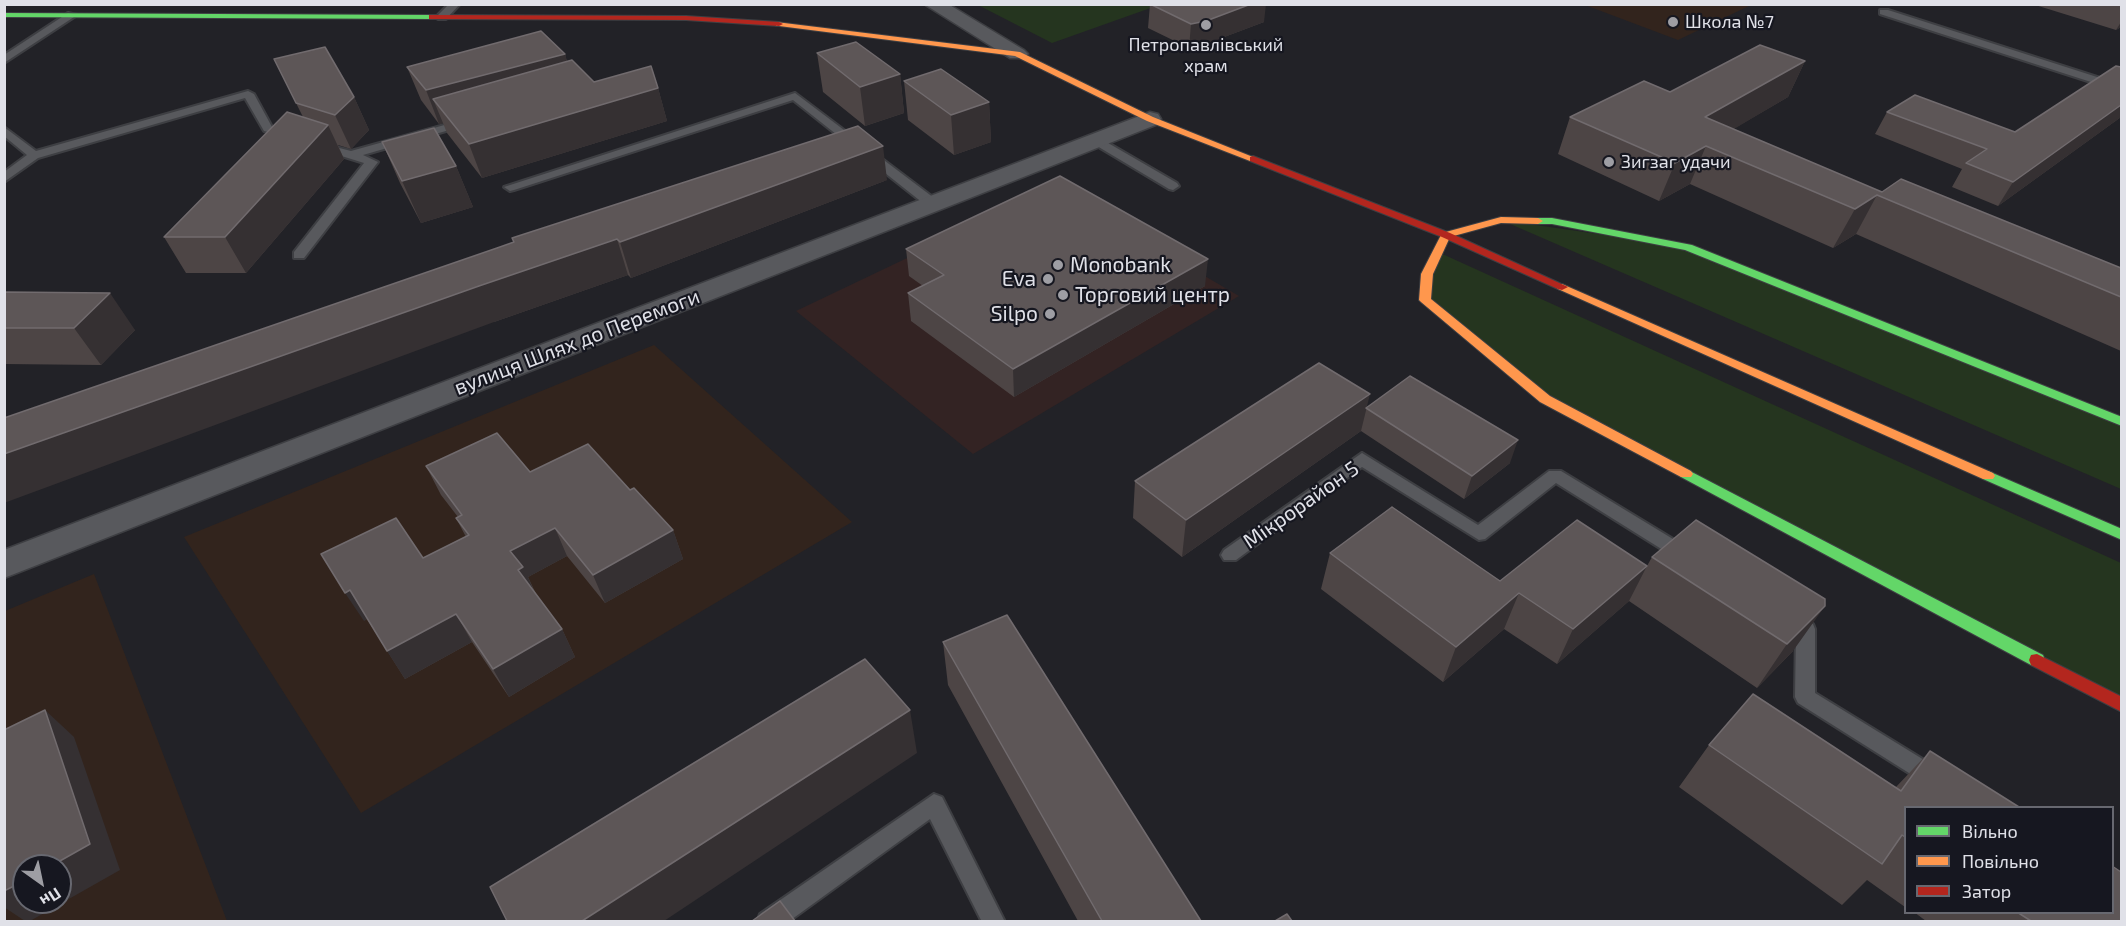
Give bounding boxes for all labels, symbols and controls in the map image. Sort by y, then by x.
place label: Школа №7 [1685,11,1774,33]
marker: Школа №7 [1666,15,1680,29]
marker: Петропавлівський храм [1199,18,1213,32]
place label: Петропавлівський храм [1129,34,1283,76]
place label: Зигзаг удачи [1621,151,1730,173]
marker: Зигзаг удачи [1602,155,1616,169]
place label: Monobank [1070,252,1171,278]
marker: Monobank [1051,258,1065,272]
place label: Eva [1002,266,1036,292]
marker: Eva [1041,272,1055,286]
place label: Торговий центр [1075,282,1230,308]
street label: вулиця Шлях до Перемоги [451,284,703,400]
marker: Торговий центр [1056,288,1070,302]
place label: Silpo [991,301,1038,327]
marker: Silpo [1043,307,1057,321]
street label: Мікрорайон 5 [1238,456,1364,554]
legend [1904,806,2114,914]
text: Вільно [1962,820,2018,842]
text: Повільно [1962,850,2039,872]
north arrow [12,854,72,914]
text: Затор [1962,880,2011,902]
text: Пн [37,884,65,911]

